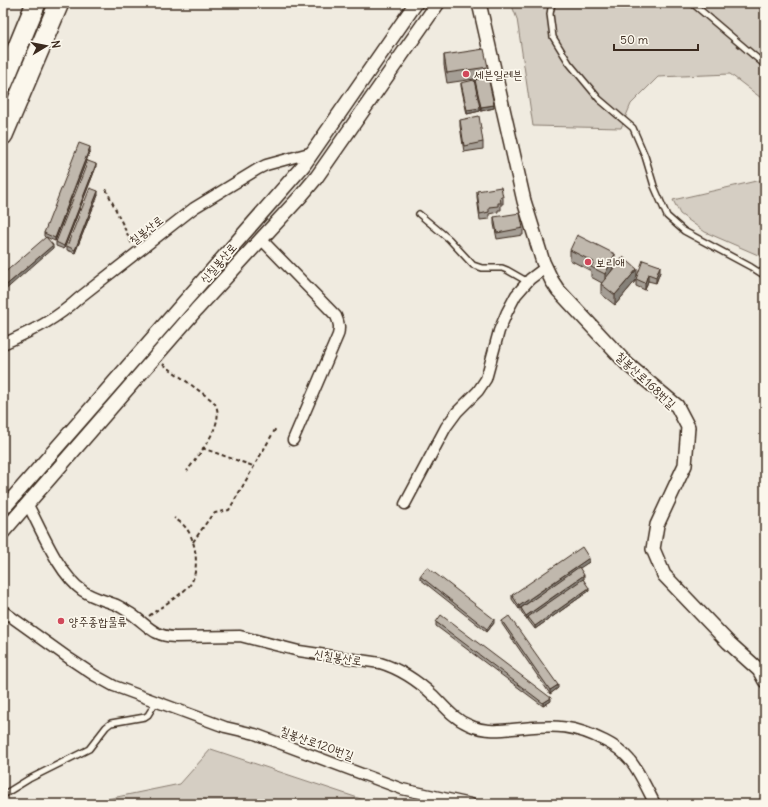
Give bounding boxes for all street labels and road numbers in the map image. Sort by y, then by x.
street label: 칠봉산로 [126,212,166,248]
street label: 신칠봉산로 [197,240,239,286]
street label: 칠봉산로168번길 [613,348,679,412]
street label: 신칠봉산로 [313,646,363,668]
street label: 칠봉산로120번길 [278,723,356,763]

